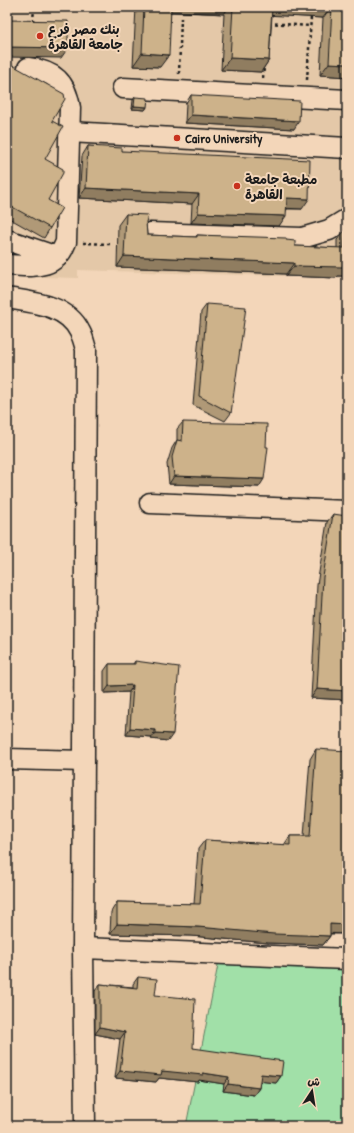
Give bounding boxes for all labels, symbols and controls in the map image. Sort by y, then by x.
place label: بنك مصر فرع جامعة القاهرة [48,20,123,53]
marker: بنك مصر فرع جامعة القاهرة [35,31,45,41]
place label: Cairo University [185,129,263,148]
marker: Cairo University [172,133,182,143]
place label: مطبعة جامعة القاهرة [245,170,317,203]
marker: مطبعة جامعة القاهرة [232,181,242,191]
north arrow [292,1071,332,1111]
text: ش [307,1073,321,1089]

